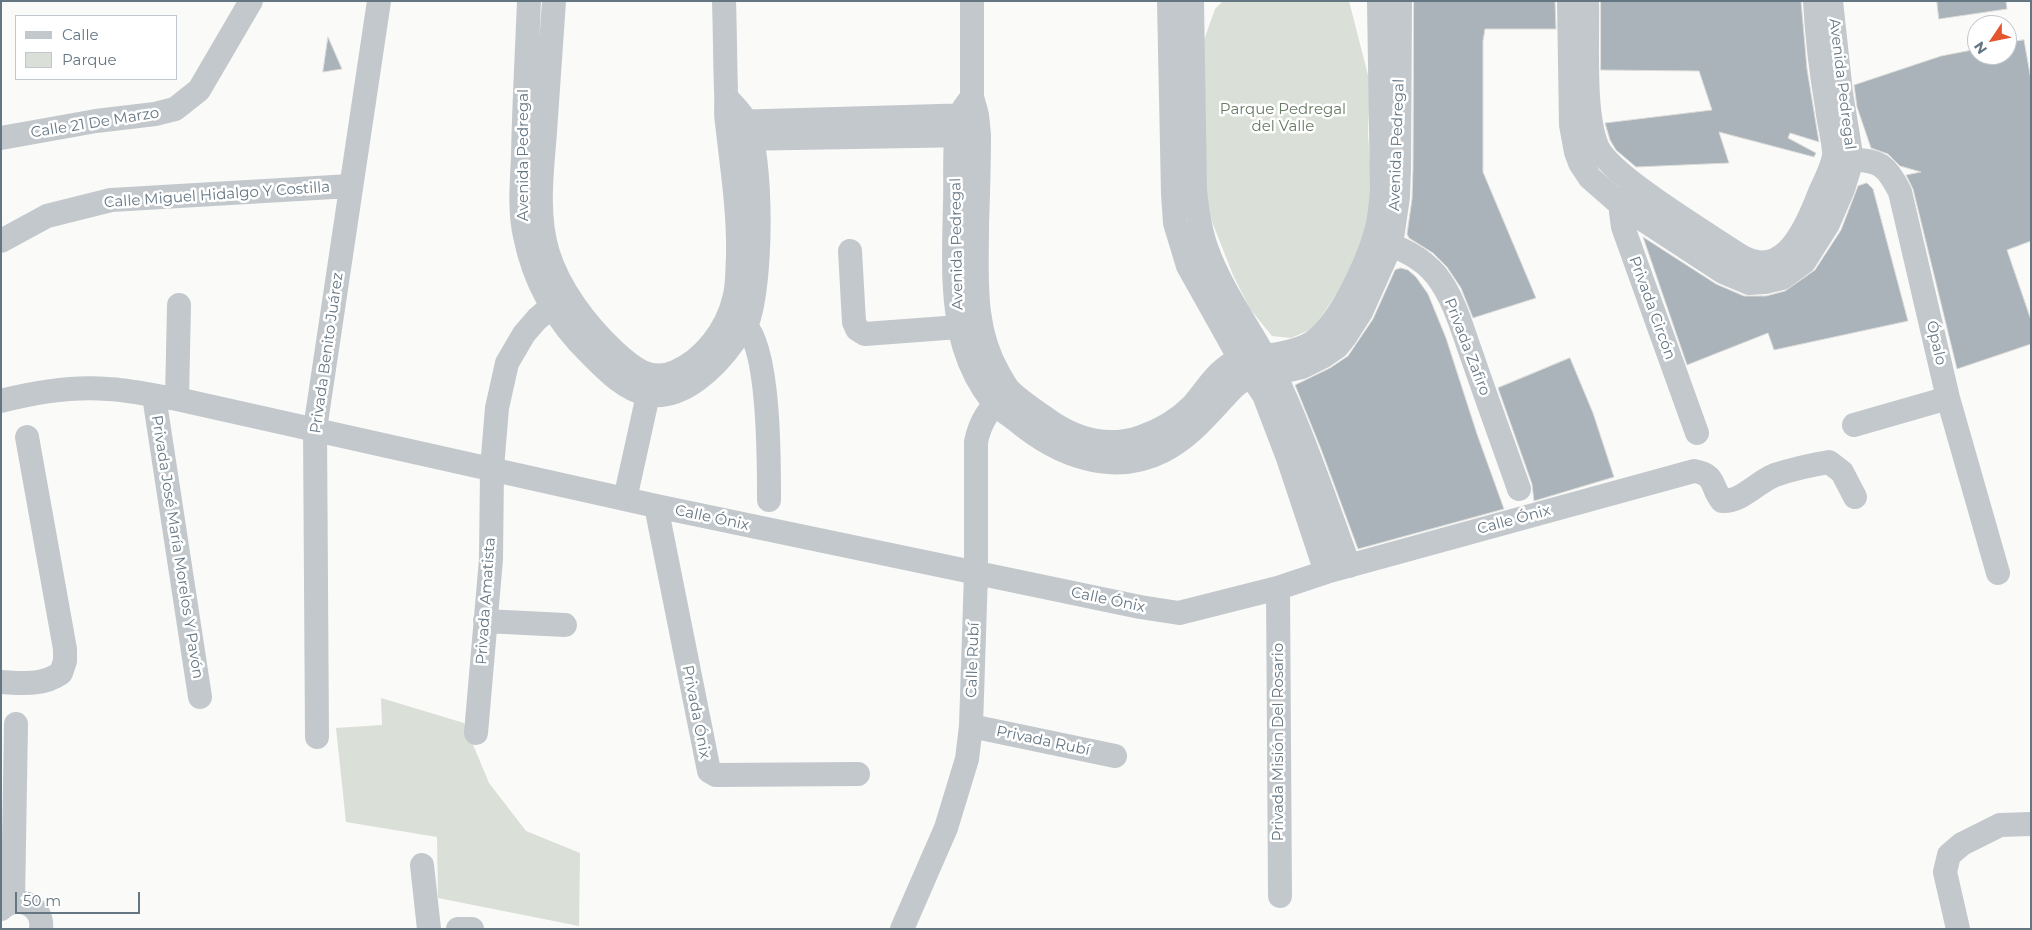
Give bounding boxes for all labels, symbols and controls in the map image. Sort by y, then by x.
legend [15,15,178,80]
north arrow [1967,15,2017,65]
street label: Avenida Pedregal [1825,17,1859,151]
text: Calle [62,25,99,44]
text: N [1970,38,1991,58]
text: Parque [62,50,117,69]
street label: Avenida Pedregal [1386,79,1408,211]
street label: Avenida Pedregal [515,89,533,221]
park label: Parque Pedregal del Valle [1220,101,1346,136]
street label: Calle 21 De Marzo [29,104,161,142]
street label: Calle Miguel Hidalgo Y Costilla [103,178,331,212]
street label: Avenida Pedregal [947,178,967,310]
street label: Privada Circón [1625,254,1679,362]
street label: Privada Benito Juárez [307,271,347,435]
street label: Privada Zafiro [1440,296,1494,398]
street label: Ópalo [1922,319,1950,367]
street label: Privada José María Morelos Y Pavón [147,414,207,680]
street label: Calle Ónix [673,501,751,535]
street label: Calle Ónix [1475,502,1553,538]
street label: Privada Amatista [473,537,499,665]
street label: Calle Ónix [1069,583,1147,617]
street label: Calle Rubí [963,622,983,698]
street label: Privada Misión Del Rosario [1270,643,1288,841]
street label: Privada Ónix [678,664,714,760]
street label: Privada Rubí [995,722,1091,760]
scale bar [18,882,142,914]
text: 50 m [23,891,61,910]

